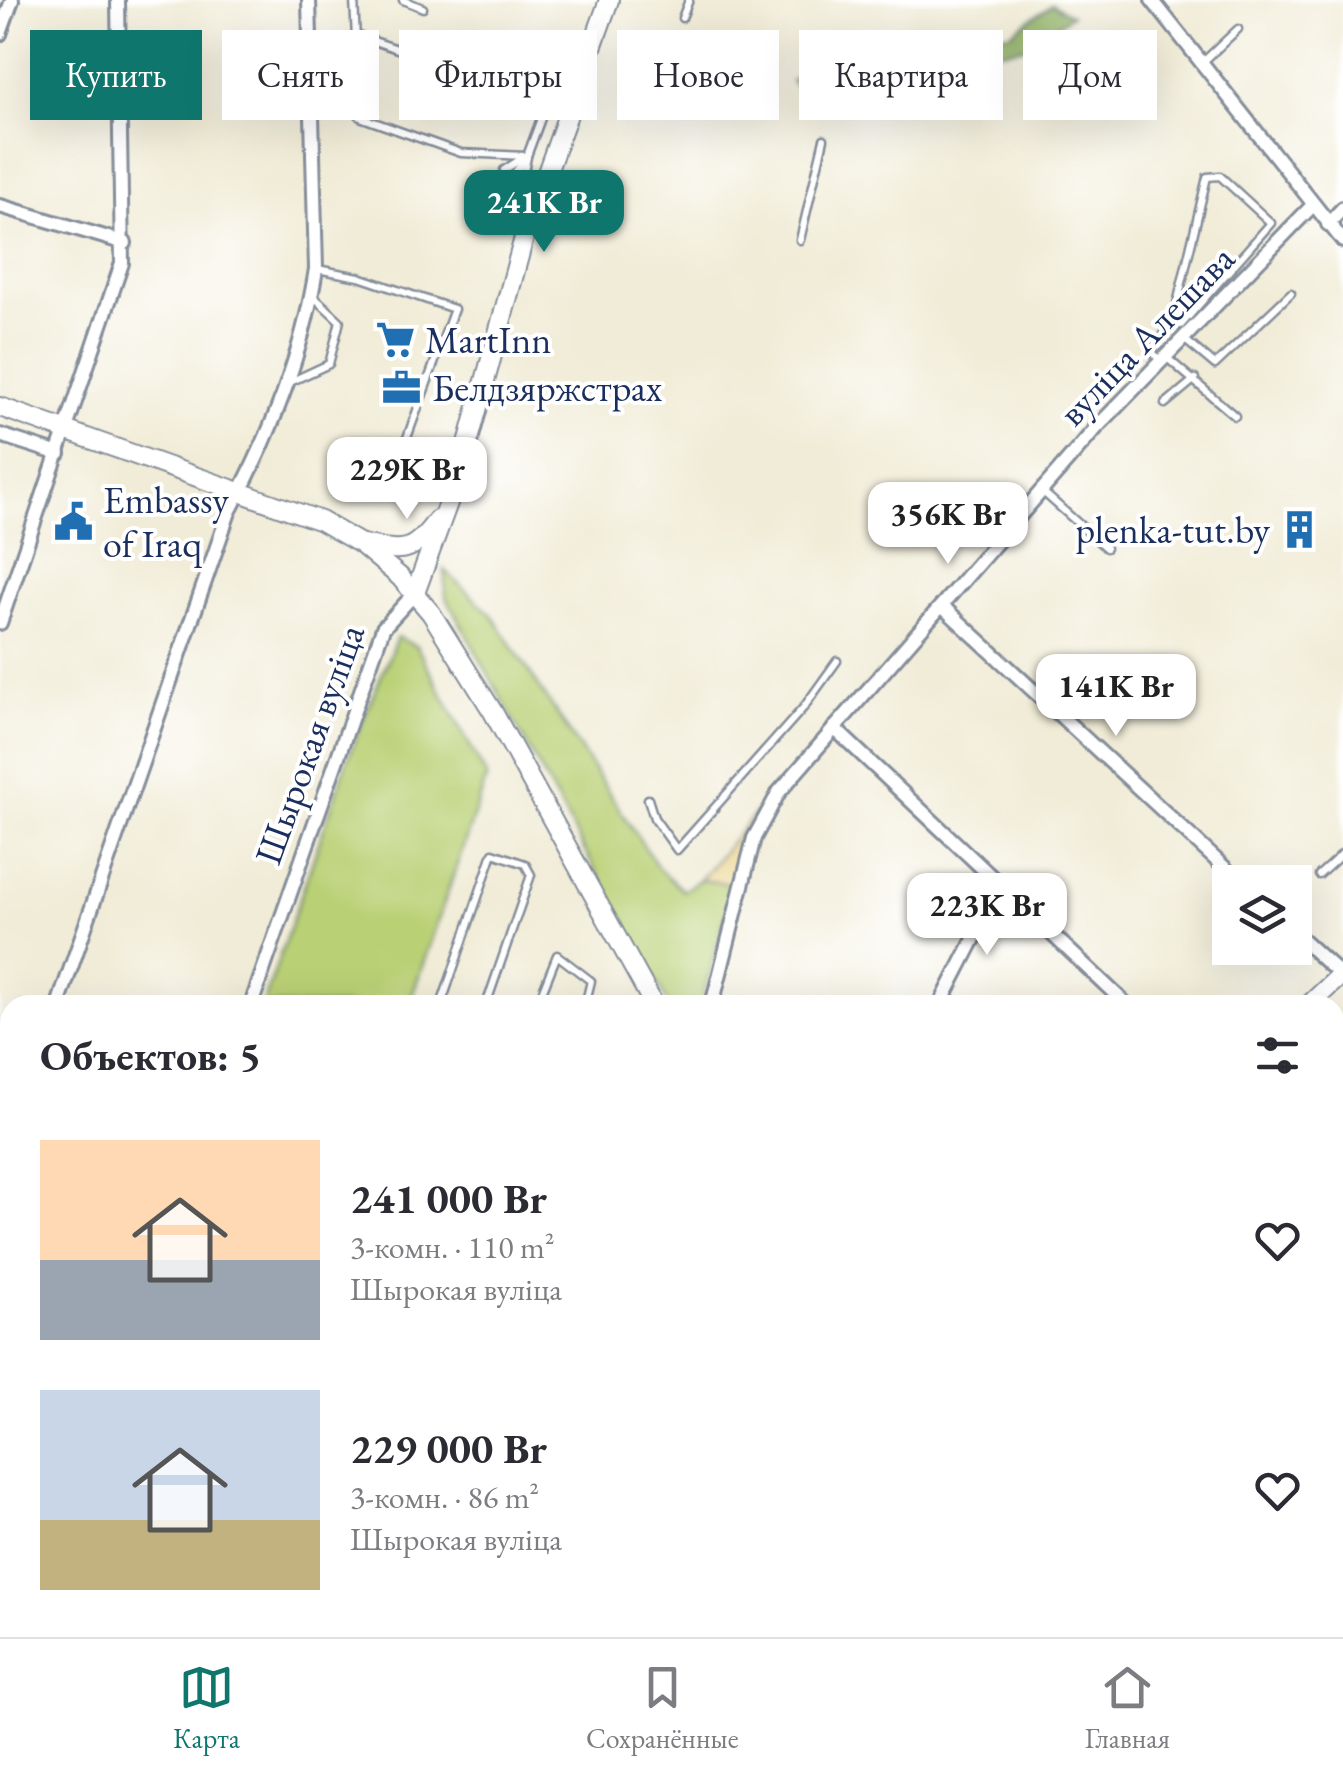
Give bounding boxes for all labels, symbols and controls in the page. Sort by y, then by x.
chip: Купить [30,30,202,120]
chip: Снять [222,30,379,120]
chip: Фильтры [399,30,597,120]
chip: Новое [617,30,779,120]
chip: Квартира [799,30,1003,120]
chip: Дом [1023,30,1157,120]
pin: 241K Br [452,170,636,255]
text: 241K Br [486,181,602,223]
street label: вуліца Алешава [1047,233,1245,436]
place label: MartInn [425,315,551,364]
supermarket icon: MartInn [374,318,416,360]
place label: Белдзяржстрах [432,363,663,412]
office icon: Белдзяржстрах [381,366,423,408]
pin: 229K Br [315,437,499,522]
text: 229K Br [349,448,465,490]
place label: Embassy of Iraq [103,475,229,568]
pin: 356K Br [856,482,1040,567]
text: 356K Br [890,493,1006,535]
public building icon: Embassy of Iraq [52,500,94,542]
place label: plenka-tut.by [1076,505,1270,554]
building icon: plenka-tut.by [1279,508,1321,550]
street label: Шырокая вуліца [243,616,375,871]
pin: 141K Br [1024,654,1208,739]
text: 141K Br [1058,665,1174,707]
map controls [1212,865,1312,965]
button: layers [1212,865,1312,965]
pin: 223K Br [895,873,1079,958]
text: 223K Br [929,884,1045,926]
text: Объектов: 5 [40,1028,261,1083]
icon: filters [1250,1028,1305,1083]
text: 241 000 Br [350,1171,547,1226]
icon: home [120,1180,240,1300]
icon: heart [1250,1213,1305,1268]
text: 3-комн. · 110 m² [350,1226,555,1268]
text: Шырокая вуліца [350,1268,562,1310]
text: 229 000 Br [350,1421,547,1476]
icon: home [120,1430,240,1550]
icon: heart [1250,1463,1305,1518]
text: 3-комн. · 86 m² [350,1476,539,1518]
text: Шырокая вуліца [350,1518,562,1560]
tab: Карта [173,1660,240,1756]
tab: Сохранённые [586,1660,739,1756]
tab: Главная [1085,1660,1170,1756]

